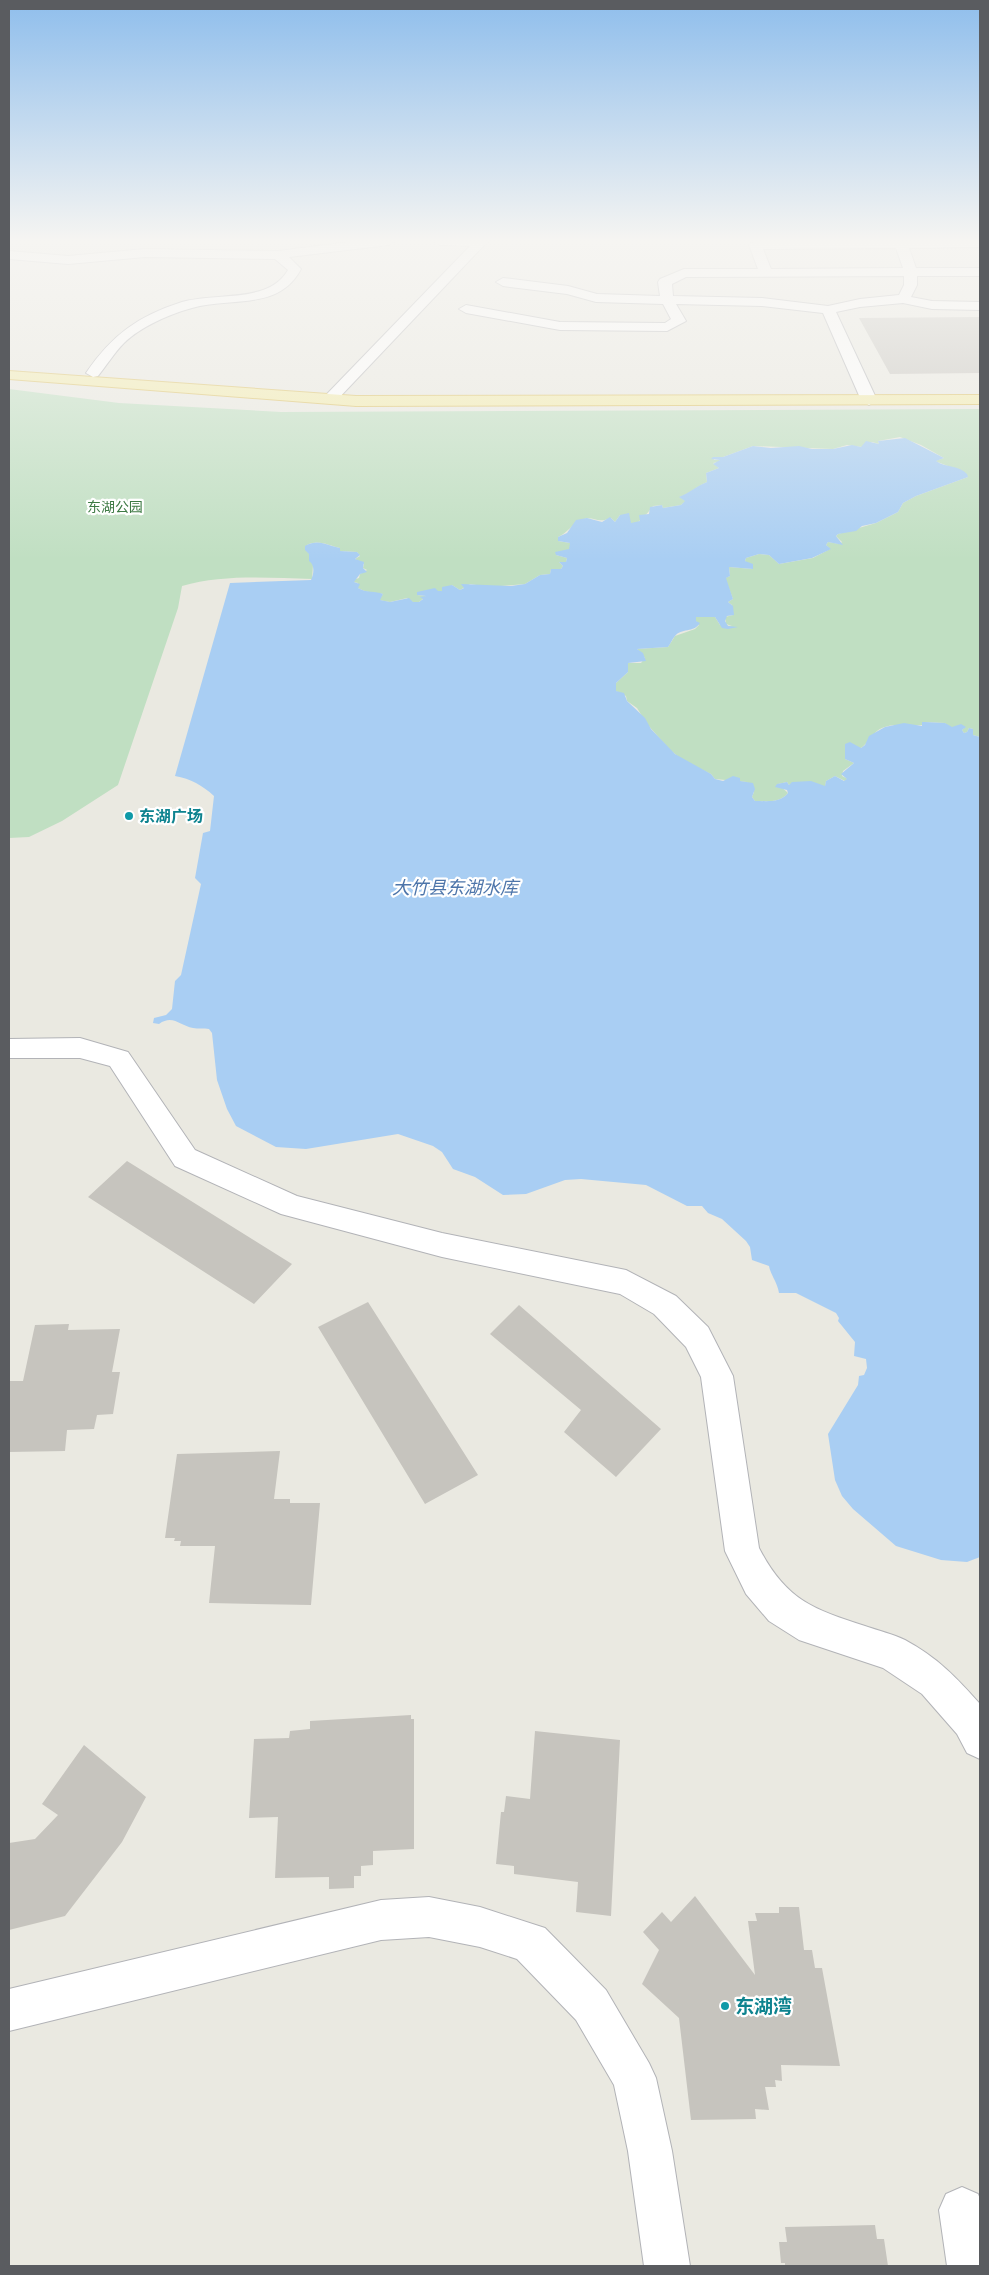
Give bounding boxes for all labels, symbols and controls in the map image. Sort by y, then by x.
park label: 东湖公园 [87,498,143,516]
place label: 东湖广场 [139,807,203,826]
marker: 东湖广场 [123,810,135,822]
water label: 大竹县东湖水库 [392,877,521,899]
place label: 东湖湾 [735,1995,792,2018]
marker: 东湖湾 [719,2000,731,2012]

